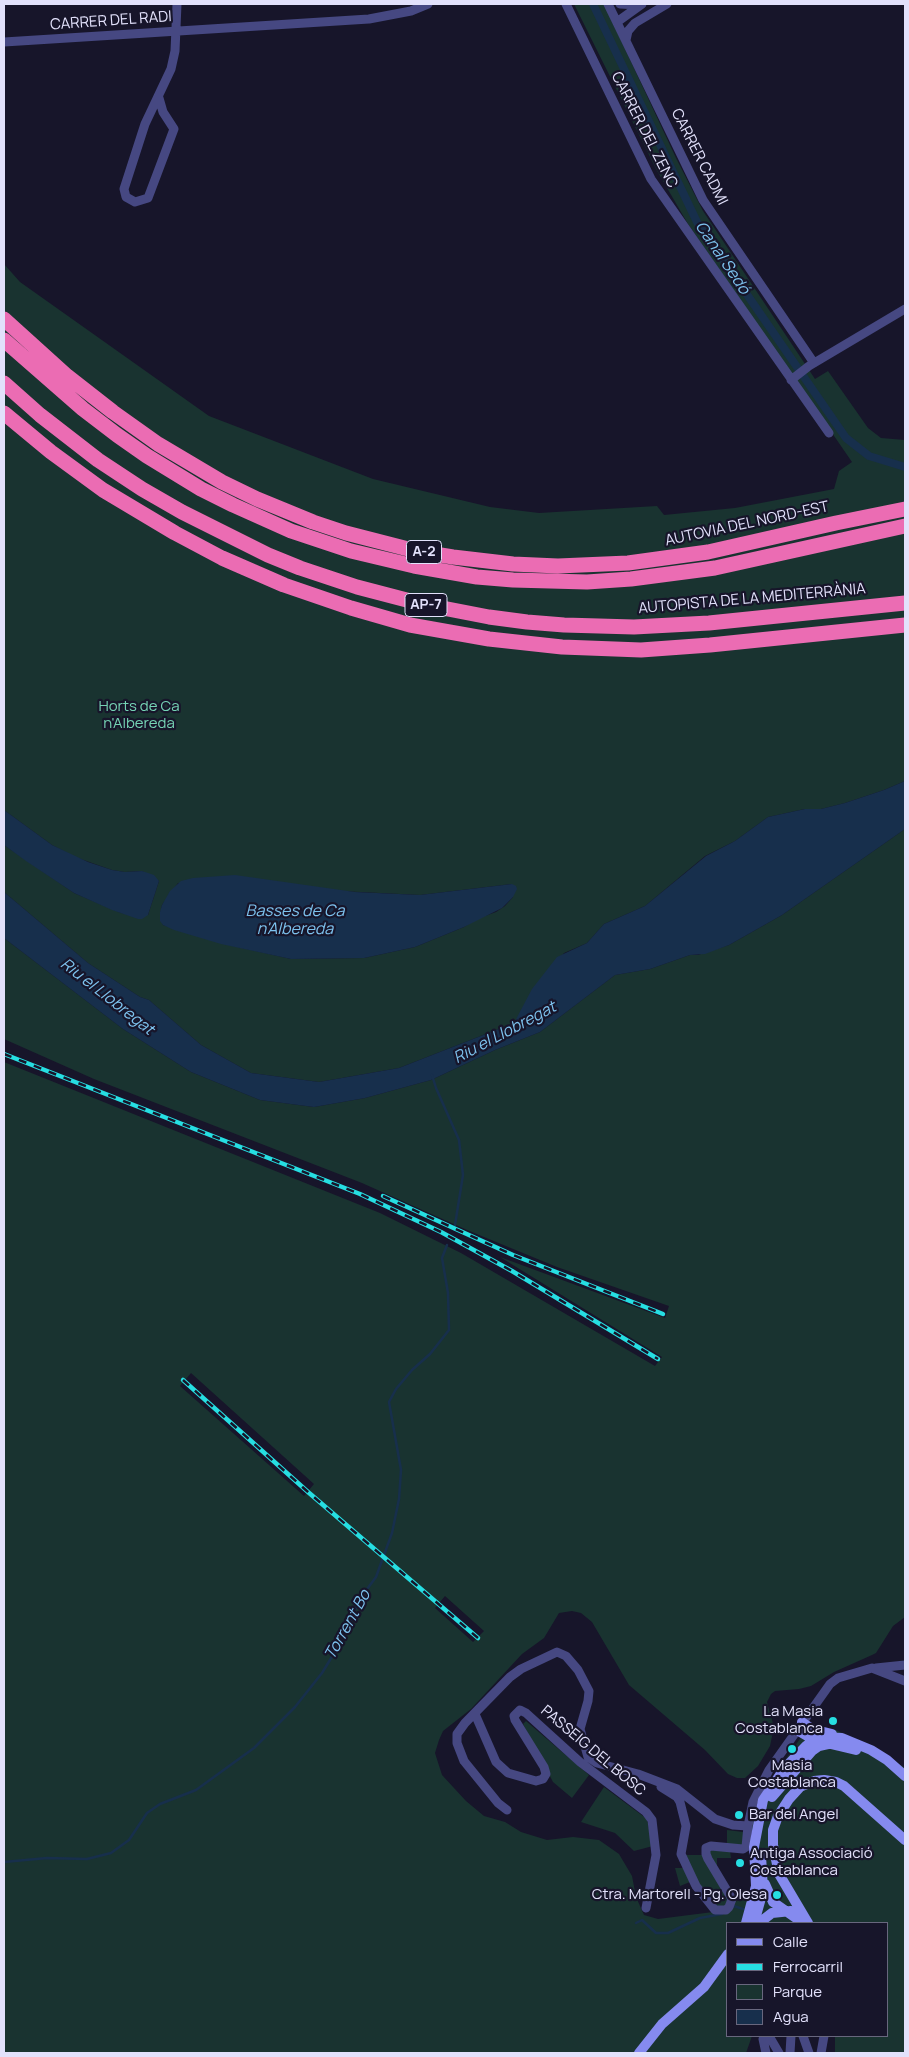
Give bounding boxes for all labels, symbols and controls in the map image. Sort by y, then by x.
street label: CARRER DEL RADI [50,8,172,34]
street label: CARRER DEL ZENC [607,69,681,191]
street label: CARRER CADMI [667,106,731,208]
water label: Canal Sedó [691,218,753,298]
street label: AUTOVIA DEL NORD-EST [664,498,830,550]
road number: A-2 [406,540,442,564]
street label: AUTOPISTA DE LA MEDITERRÀNIA [638,580,866,618]
road number: AP-7 [405,594,447,616]
park label: Horts de Ca n'Albereda [98,698,180,733]
water label: Basses de Ca n'Albereda [246,902,344,940]
water label: Riu el Llobregat [56,955,158,1039]
water label: Riu el Llobregat [450,998,560,1068]
water label: Torrent Bo [321,1587,375,1663]
street label: PASSEIG DEL BOSC [537,1702,649,1800]
place label: La Masia Costablanca [735,1703,823,1738]
marker: La Masia Costablanca [827,1715,839,1727]
marker: Masia Costablanca [786,1743,798,1755]
place label: Masia Costablanca [748,1757,836,1792]
place label: Bar del Angel [749,1806,839,1824]
marker: Bar del Angel [733,1809,745,1821]
place label: Antiga Associació Costablanca [750,1845,873,1880]
marker: Antiga Associació Costablanca [734,1857,746,1869]
place label: Ctra. Martorell - Pg. Olesa [592,1886,767,1904]
marker: Ctra. Martorell - Pg. Olesa [771,1889,783,1901]
legend [726,1922,889,2037]
text: Calle [773,1931,808,1952]
text: Ferrocarril [773,1956,843,1977]
text: Parque [773,1981,822,2002]
text: Agua [773,2006,809,2027]

